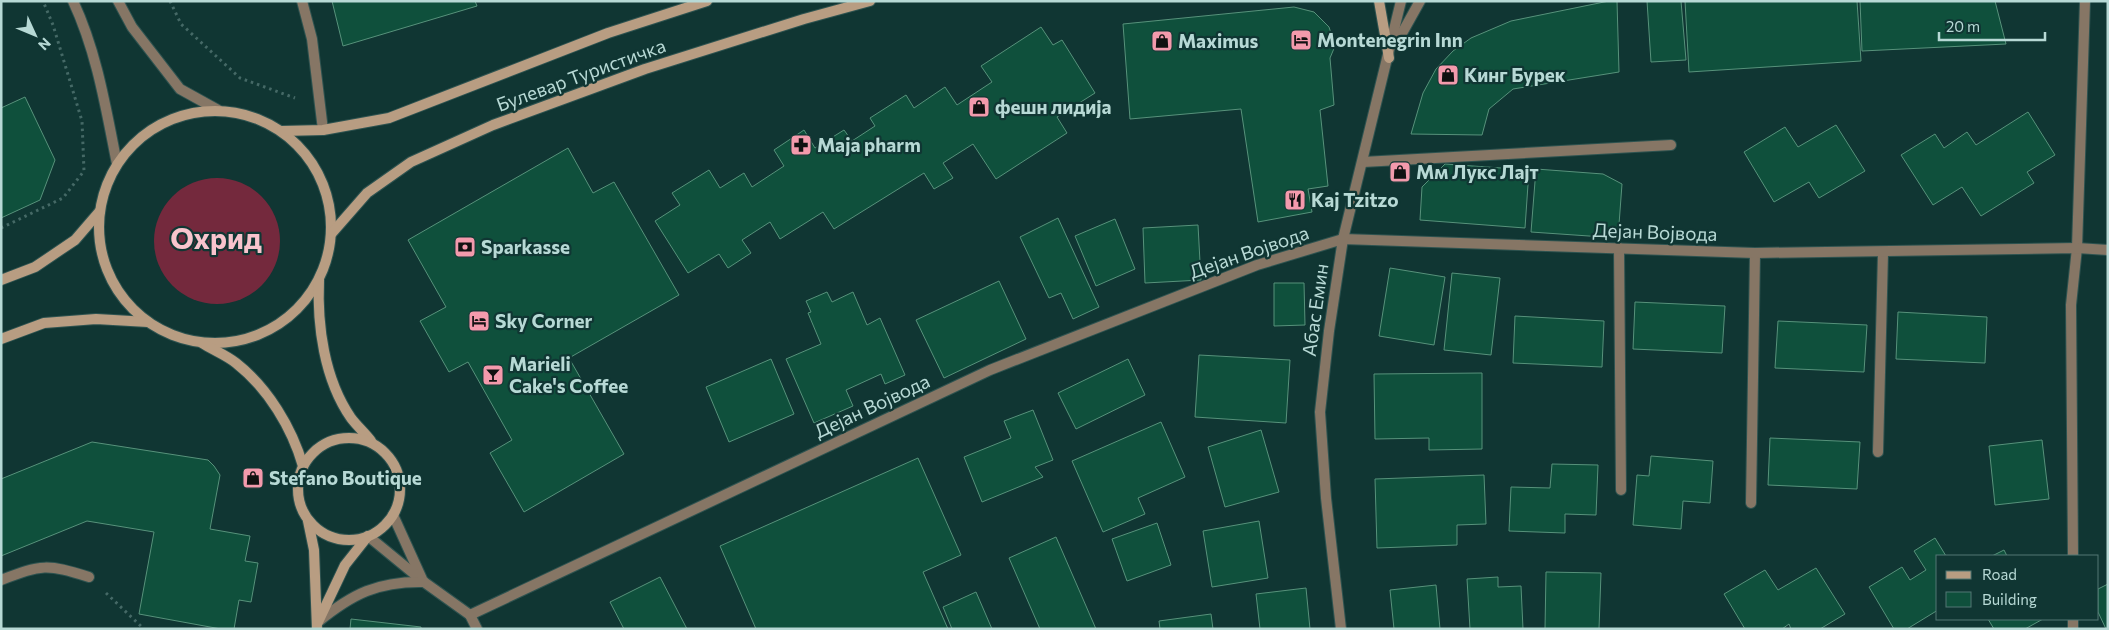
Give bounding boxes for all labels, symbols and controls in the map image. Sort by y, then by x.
north arrow [10,10,60,60]
scale bar [1939,10,2045,42]
text: 20 m [1946,17,1980,35]
hotel icon: Montenegrin Inn [1289,28,1313,52]
place label: Montenegrin Inn [1317,28,1463,51]
shop icon: Maximus [1150,29,1174,53]
place label: Maximus [1178,29,1259,52]
street label: Булевар Туристичка [493,33,669,116]
text: N [35,35,54,54]
shop icon: Кинг Бурек [1436,63,1460,87]
place label: Кинг Бурек [1464,63,1566,86]
shop icon: фешн лидија [967,95,991,119]
place label: фешн лидија [995,95,1111,118]
pharmacy icon: Maja pharm [789,133,813,157]
place label: Maja pharm [817,133,921,156]
shop icon: Мм Лукс Лајт [1388,160,1412,184]
place label: Мм Лукс Лајт [1416,160,1539,183]
restaurant icon: Kaj Tzitzo [1283,188,1307,212]
place label: Kaj Tzitzo [1311,188,1399,211]
street label: Дејан Војвода [1592,218,1718,245]
district label: Охрид [170,220,262,255]
street label: Дејан Војвода [1186,220,1312,283]
bank icon: Sparkasse [453,235,477,259]
place label: Sparkasse [481,235,570,258]
street label: Абас Емин [1297,262,1332,358]
hotel icon: Sky Corner [467,309,491,333]
place label: Sky Corner [495,309,593,332]
place label: Marieli Cake's Coffee [509,352,628,397]
bar icon: Marieli Cake's Coffee [481,363,505,387]
street label: Дејан Војвода [810,369,933,442]
shop icon: Stefano Boutique [241,466,265,490]
place label: Stefano Boutique [269,466,422,489]
legend [1936,555,2099,620]
text: Road [1982,565,2017,583]
text: Building [1982,590,2037,608]

